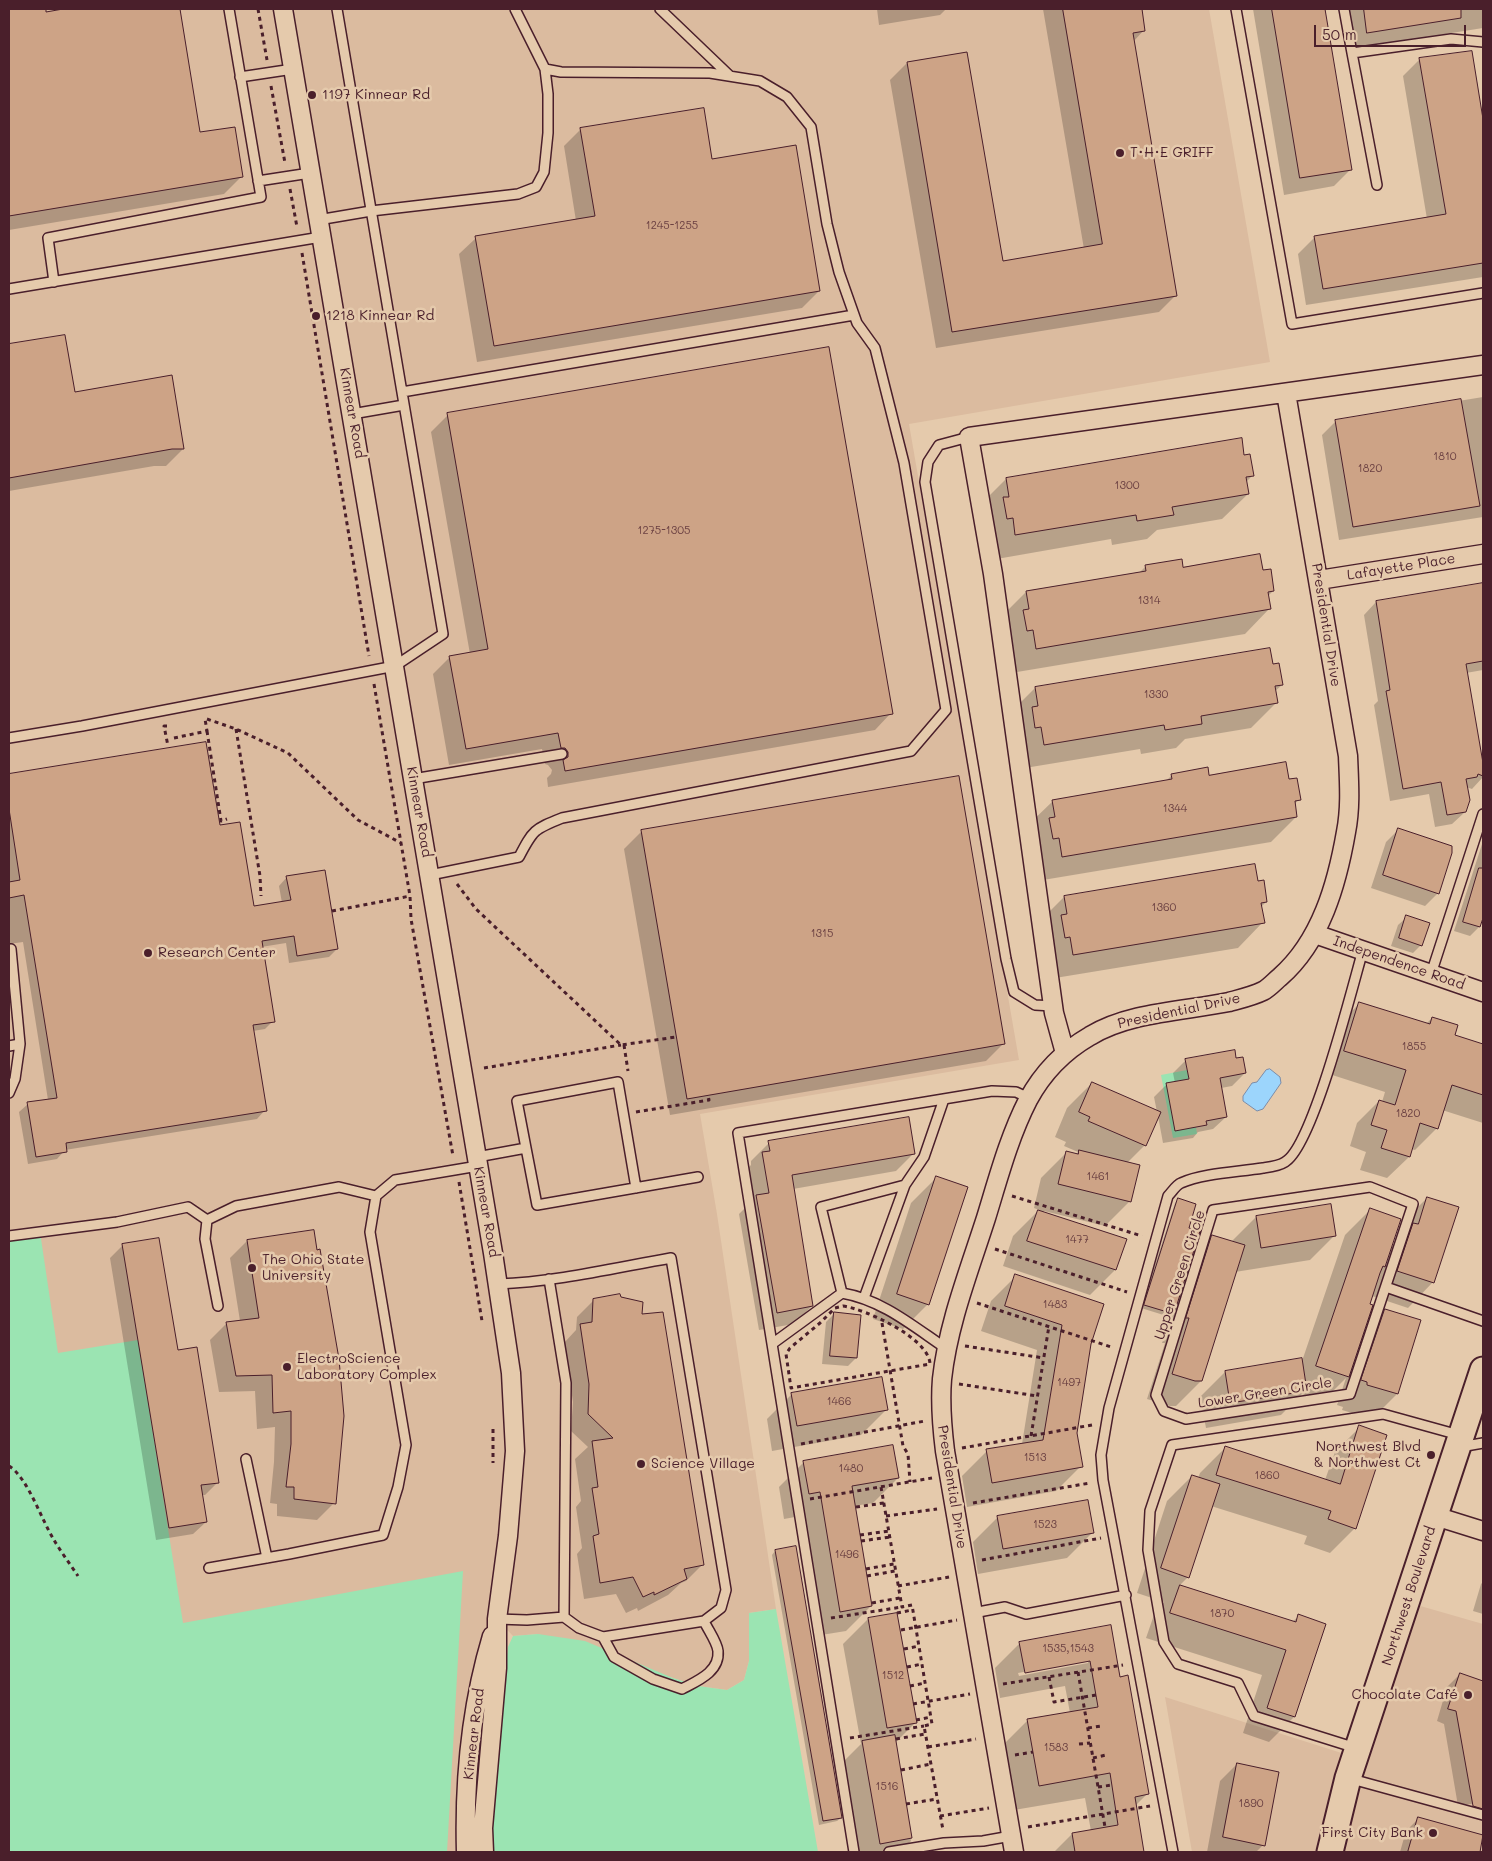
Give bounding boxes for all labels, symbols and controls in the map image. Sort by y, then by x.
scale bar [1317,15,1470,47]
text: 50 m [1322,24,1357,44]
place label: 1197 Kinnear Rd [322,87,430,103]
marker: 1197 Kinnear Rd [306,89,318,101]
place label: T·H·E GRIFF [1130,145,1214,161]
marker: T·H·E GRIFF [1114,147,1126,159]
house number: 1245-1255 [646,219,698,233]
place label: 1218 Kinnear Rd [326,308,434,324]
marker: 1218 Kinnear Rd [310,310,322,322]
street label: Kinnear Road [336,366,368,460]
house number: 1810 [1433,450,1457,464]
house number: 1820 [1358,462,1382,476]
house number: 1300 [1115,479,1139,493]
house number: 1275-1305 [638,524,690,538]
street label: Lafayette Place [1346,550,1456,584]
street label: Presidential Drive [1308,562,1344,688]
house number: 1314 [1138,594,1160,608]
house number: 1330 [1144,688,1168,702]
street label: Kinnear Road [403,765,435,859]
house number: 1344 [1163,802,1187,816]
house number: 1360 [1152,901,1176,915]
house number: 1315 [811,927,833,941]
street label: Independence Road [1331,933,1467,993]
place label: Research Center [158,945,276,961]
marker: Research Center [142,947,154,959]
street label: Presidential Drive [1116,990,1242,1032]
house number: 1855 [1402,1040,1426,1054]
house number: 1820 [1396,1107,1420,1121]
street label: Kinnear Road [470,1165,502,1259]
house number: 1461 [1087,1170,1109,1184]
street label: Upper Green Circle [1151,1208,1209,1342]
house number: 1477 [1065,1233,1089,1247]
place label: The Ohio State University [262,1252,364,1284]
marker: The Ohio State University [246,1262,258,1274]
house number: 1483 [1043,1298,1067,1312]
place label: ElectroScience Laboratory Complex [297,1351,437,1384]
marker: ElectroScience Laboratory Complex [281,1361,293,1373]
street label: Lower Green Circle [1197,1374,1333,1412]
house number: 1497 [1057,1376,1081,1390]
house number: 1466 [827,1395,851,1409]
street label: Presidential Drive [934,1424,970,1550]
place label: Northwest Blvd & Northwest Ct [1314,1439,1421,1471]
marker: Northwest Blvd & Northwest Ct [1425,1449,1437,1461]
house number: 1513 [1024,1451,1046,1465]
place label: Science Village [651,1456,755,1472]
marker: Science Village [635,1458,647,1470]
house number: 1480 [839,1462,863,1476]
house number: 1860 [1254,1469,1280,1483]
house number: 1523 [1033,1518,1057,1532]
street label: Northwest Boulevard [1379,1524,1439,1668]
house number: 1496 [835,1548,859,1562]
house number: 1870 [1210,1607,1234,1621]
house number: 1535,1543 [1042,1642,1094,1656]
house number: 1512 [882,1669,904,1683]
street label: Kinnear Road [460,1687,488,1781]
place label: Chocolate Café [1351,1687,1458,1703]
marker: Chocolate Café [1462,1689,1474,1701]
house number: 1583 [1044,1741,1068,1755]
house number: 1516 [876,1780,898,1794]
house number: 1890 [1239,1797,1263,1811]
place label: First City Bank [1322,1825,1423,1841]
marker: First City Bank [1427,1827,1439,1839]

